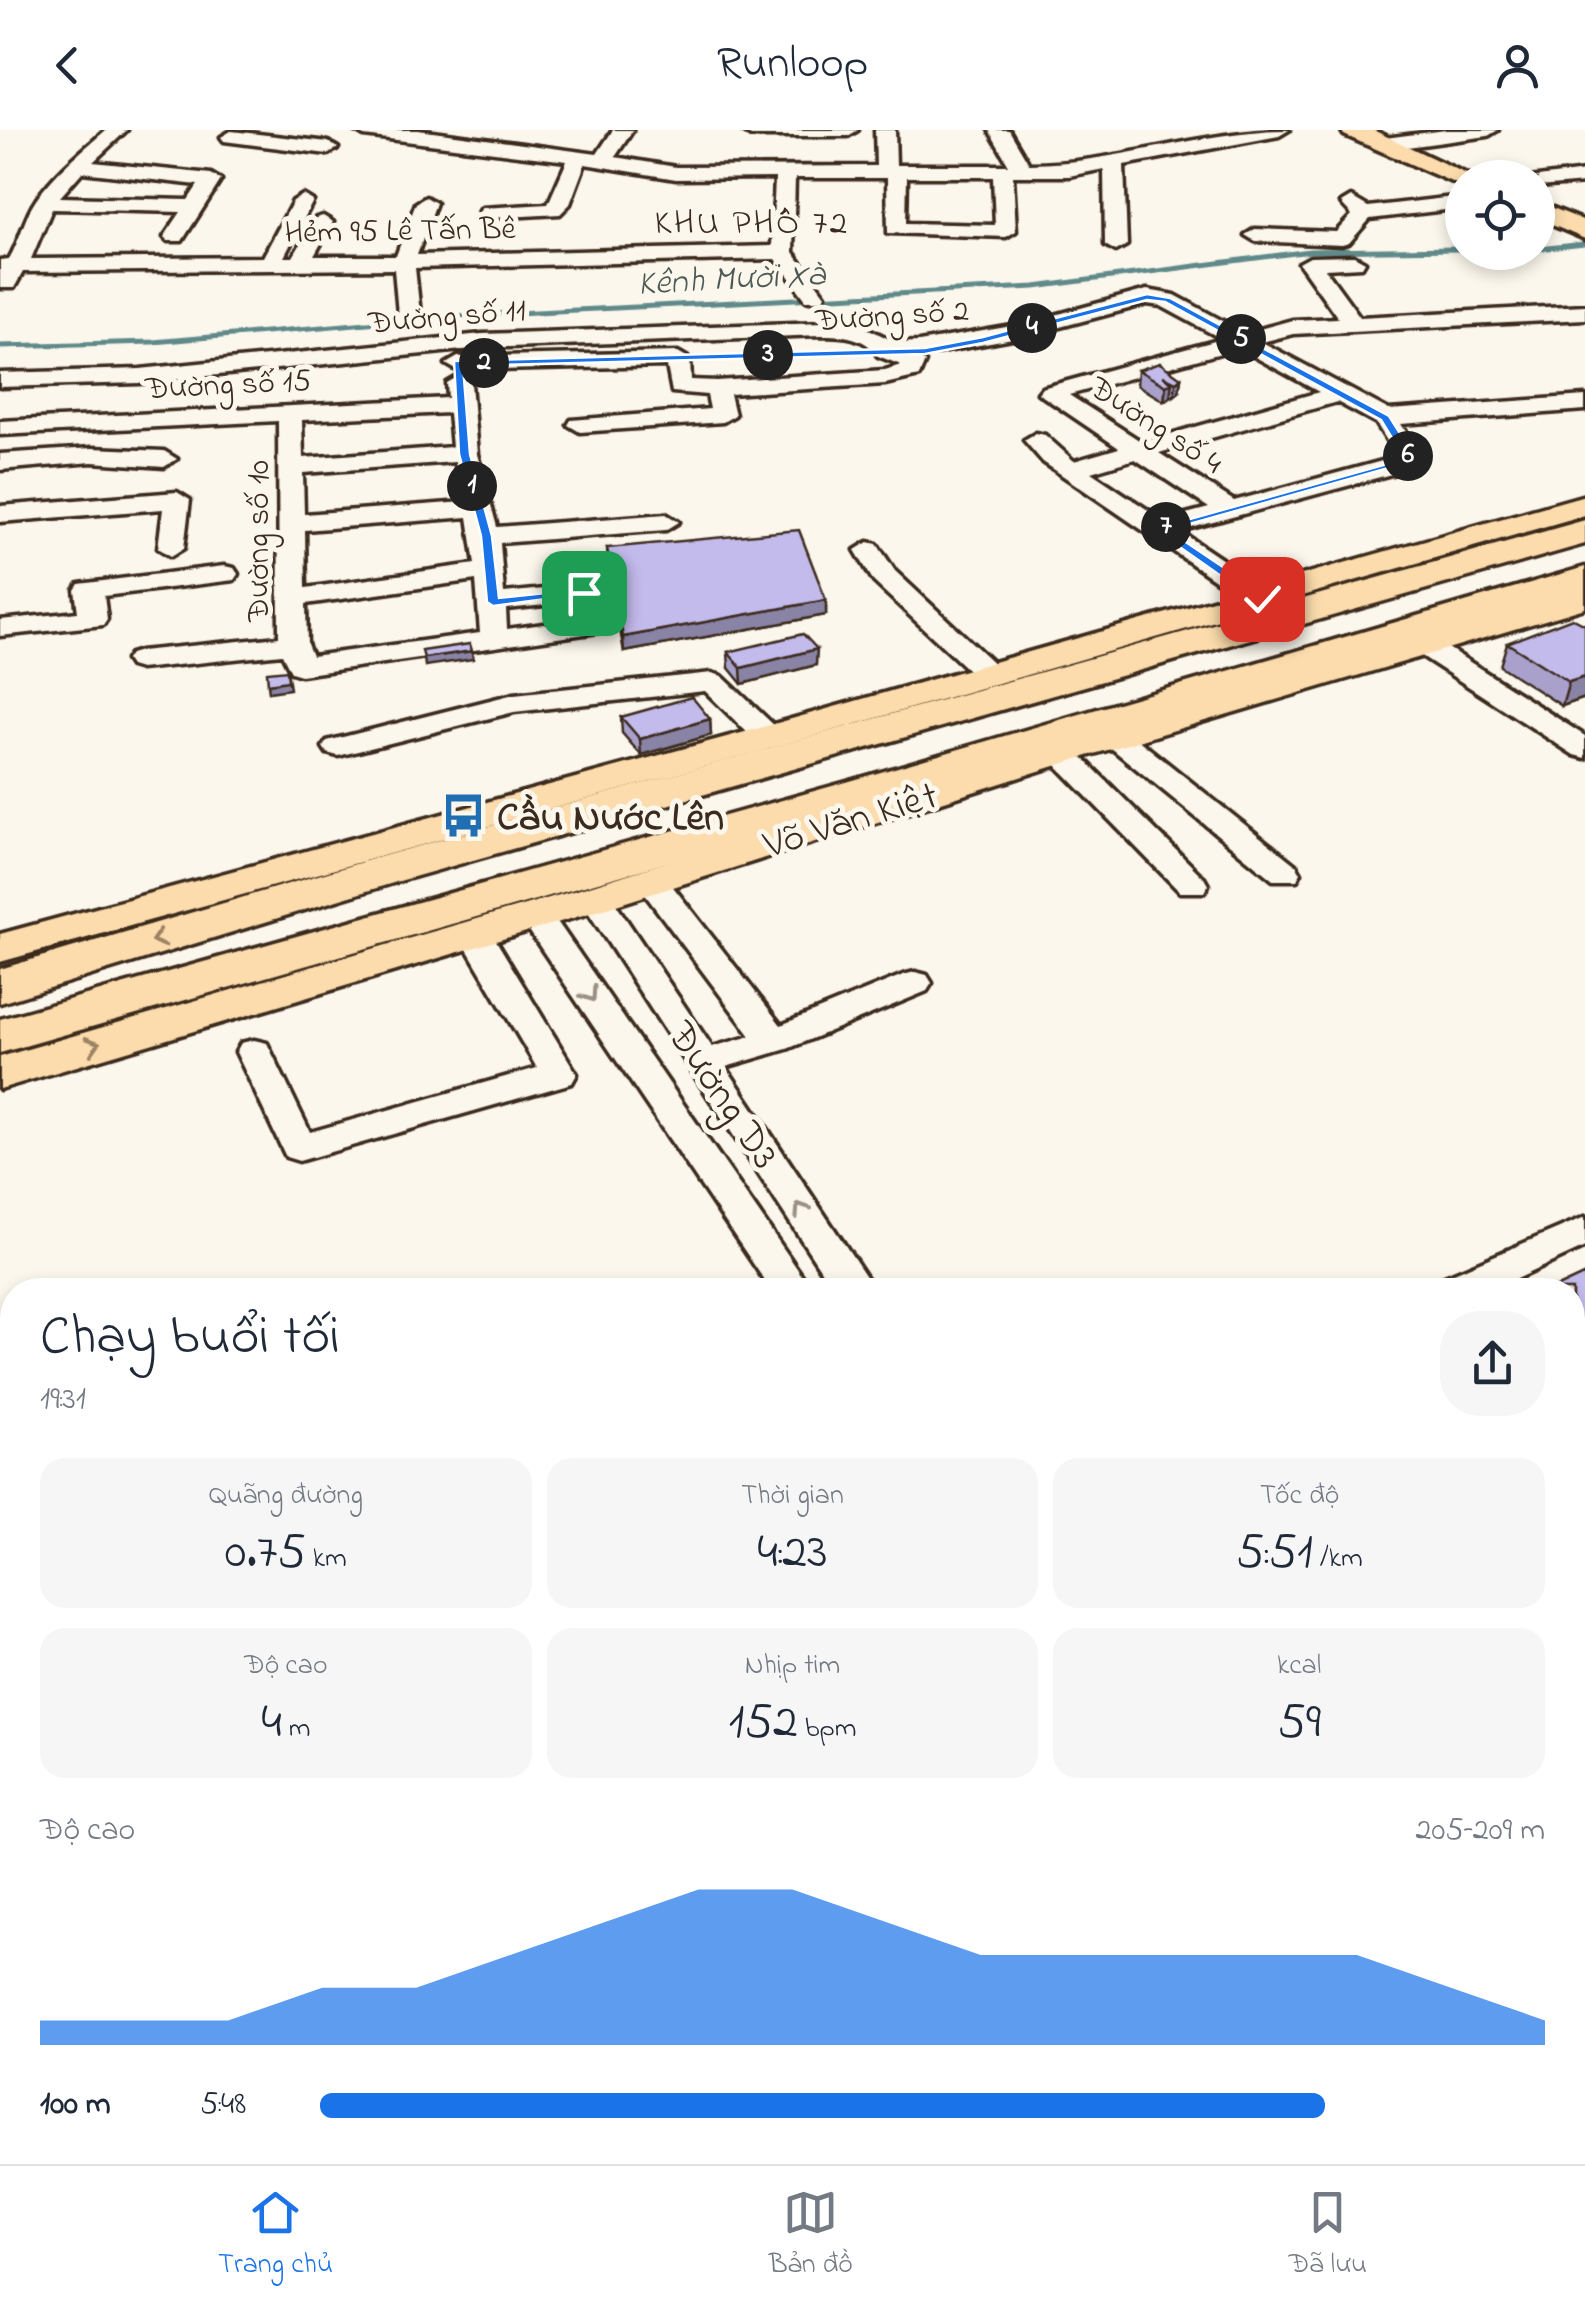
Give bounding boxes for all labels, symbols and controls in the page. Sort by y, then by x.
text: Runloop [717,32,868,98]
icon: back [40,38,95,93]
icon: person [1490,38,1545,93]
map controls [1445,160,1555,270]
button: locate [1445,160,1555,270]
district label: KHU PHỐ 72 [654,199,850,250]
street label: Hẻm 95 Lê Tấn Bê [284,207,517,258]
water label: Kênh Mười Xà [636,250,828,311]
street label: Đường số 11 [366,288,528,349]
street label: Đường số 2 [813,289,970,346]
pin: 4 [1007,303,1057,353]
text: 4 [1026,307,1038,348]
pin: 5 [1216,314,1266,364]
text: 5 [1233,318,1249,359]
pin: 3 [743,330,793,380]
text: 3 [762,334,774,375]
pin: 2 [459,338,509,388]
text: 2 [477,342,491,383]
street label: Đường số 15 [143,359,312,414]
street label: Đường số 4 [1078,366,1231,488]
pin: 6 [1383,431,1433,481]
text: 6 [1402,435,1414,476]
street label: Đường số 10 [237,460,284,623]
pin: 1 [447,461,497,511]
text: 1 [468,465,476,506]
pin: 7 [1141,502,1191,552]
text: 7 [1160,506,1172,547]
pin [542,551,627,636]
pin [1220,557,1305,642]
icon: arrive [557,566,612,621]
icon: check [1235,572,1290,627]
street label: Võ Văn Kiệt [756,768,946,877]
place label: Cầu Nước Lên [497,790,724,849]
bus stop icon: Cầu Nước Lên [440,791,488,839]
one-way arrow [151,927,168,948]
one-way arrow [578,984,597,1002]
street label: Đường D3 [650,1010,792,1182]
one-way arrow [84,1036,101,1057]
one-way arrow [795,1201,814,1219]
text: Chạy buổi tối [40,1299,340,1379]
button: share [1440,1311,1545,1416]
text: 19:31 [40,1377,86,1424]
text: Quãng đường [209,1476,363,1517]
text: Thời gian [741,1476,844,1517]
text: Tốc độ [1260,1476,1338,1517]
text: 0.75 [225,1517,306,1590]
text: 4:23 [757,1517,828,1590]
text: 5:51 [1236,1517,1313,1590]
text: km [306,1539,347,1580]
text: /km [1313,1539,1363,1580]
text: Độ cao [244,1646,327,1687]
text: Nhịp tim [745,1646,840,1687]
text: kcal [1277,1646,1321,1687]
text: 4 [261,1687,282,1760]
text: 152 [728,1687,798,1760]
text: 59 [1277,1687,1321,1760]
text: m [282,1709,311,1750]
text: bpm [798,1709,857,1750]
text: Độ cao [40,1808,135,1855]
text: 205–209 m [1416,1808,1545,1855]
text: 100 m [40,2082,111,2129]
text: 5:48 [200,2082,246,2129]
tab: Trang chủ [218,2185,333,2286]
tab: Bản đồ [769,2185,853,2286]
tab: Đã lưu [1289,2185,1367,2286]

